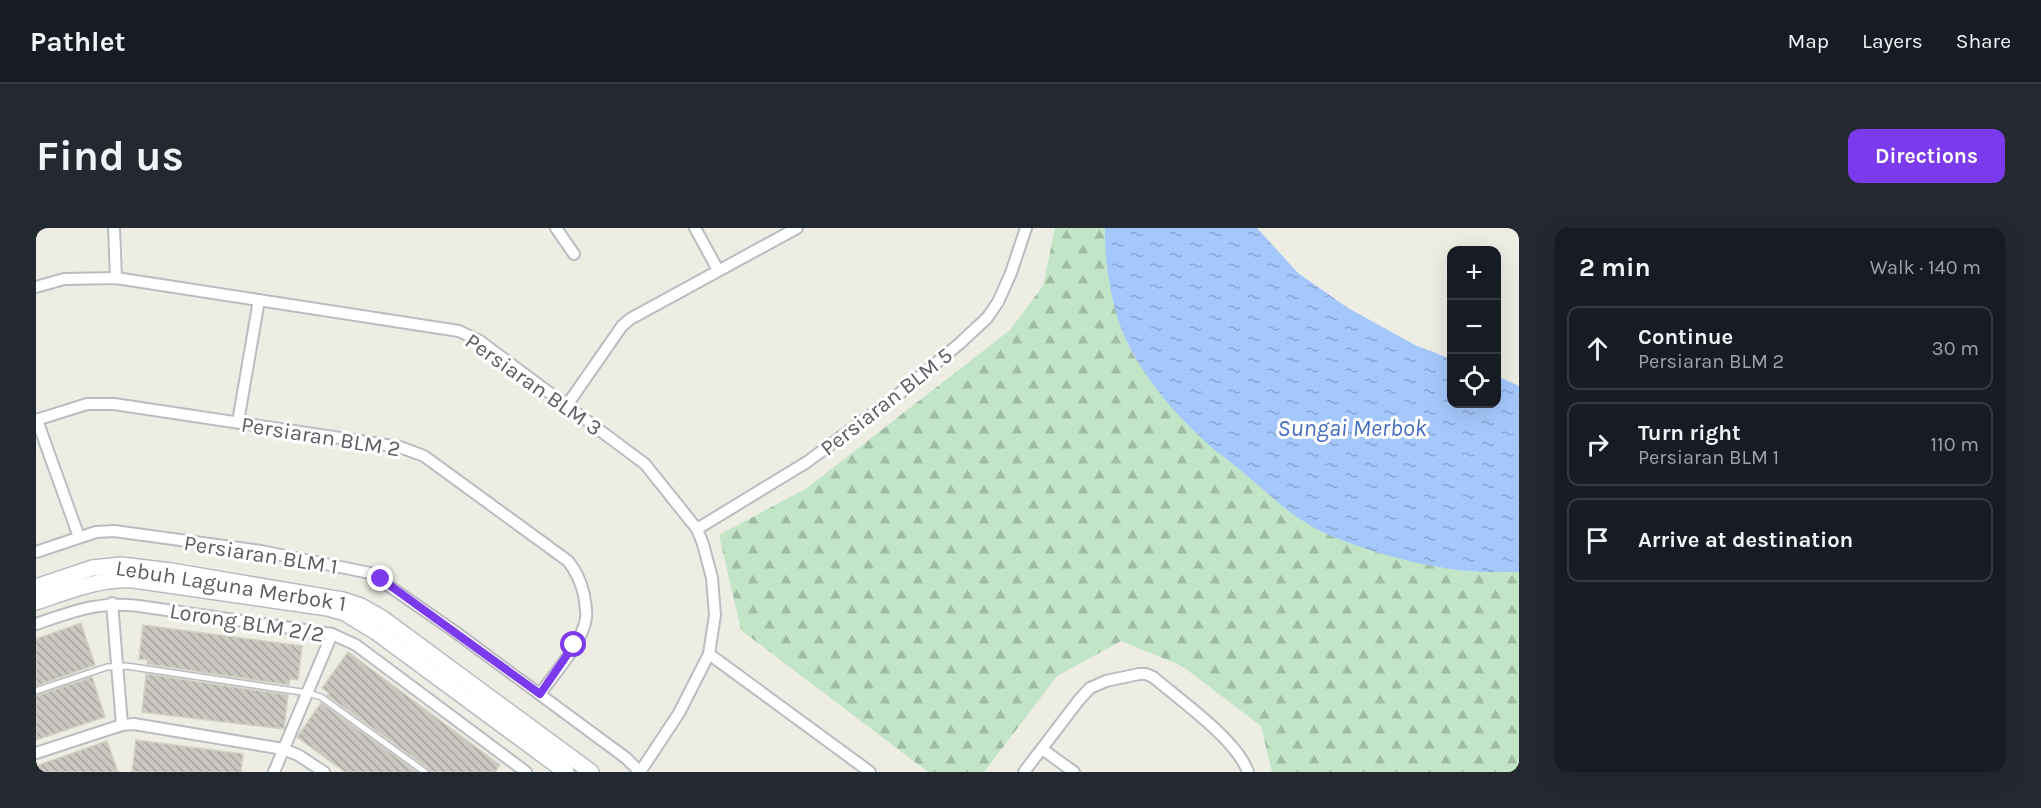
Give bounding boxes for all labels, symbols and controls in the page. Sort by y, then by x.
text: Pathlet [30,25,126,58]
text: Map [1787,29,1829,53]
text: Layers [1862,29,1923,53]
text: Share [1956,29,2011,53]
button: Directions [1848,129,2005,183]
text: Find us [36,131,184,181]
map controls [1447,246,1501,408]
button: + [1447,246,1501,300]
text: 2 min [1579,252,1651,283]
text: Walk · 140 m [1870,256,1981,279]
button: − [1447,300,1501,354]
text: Continue [1638,324,1733,350]
street label: Persiaran BLM 3 [460,328,607,442]
icon: ahead [1581,332,1614,365]
text: 30 m [1932,337,1979,360]
street label: Persiaran BLM 5 [815,342,958,461]
text: Persiaran BLM 2 [1638,350,1784,373]
button: locate [1447,354,1501,408]
street label: Persiaran BLM 2 [239,412,402,462]
water label: Sungai Merbok [1277,414,1427,442]
text: Turn right [1638,420,1741,446]
icon: right [1581,428,1614,461]
text: 110 m [1930,433,1979,456]
text: Persiaran BLM 1 [1638,446,1779,469]
icon: arrive [1581,524,1614,557]
text: Arrive at destination [1638,527,1853,553]
street label: Persiaran BLM 1 [182,530,340,580]
street label: Lebuh Laguna Merbok 1 [114,555,348,617]
route end [367,565,393,591]
street label: Lorong BLM 2/2 [168,598,326,648]
route start [560,631,586,657]

